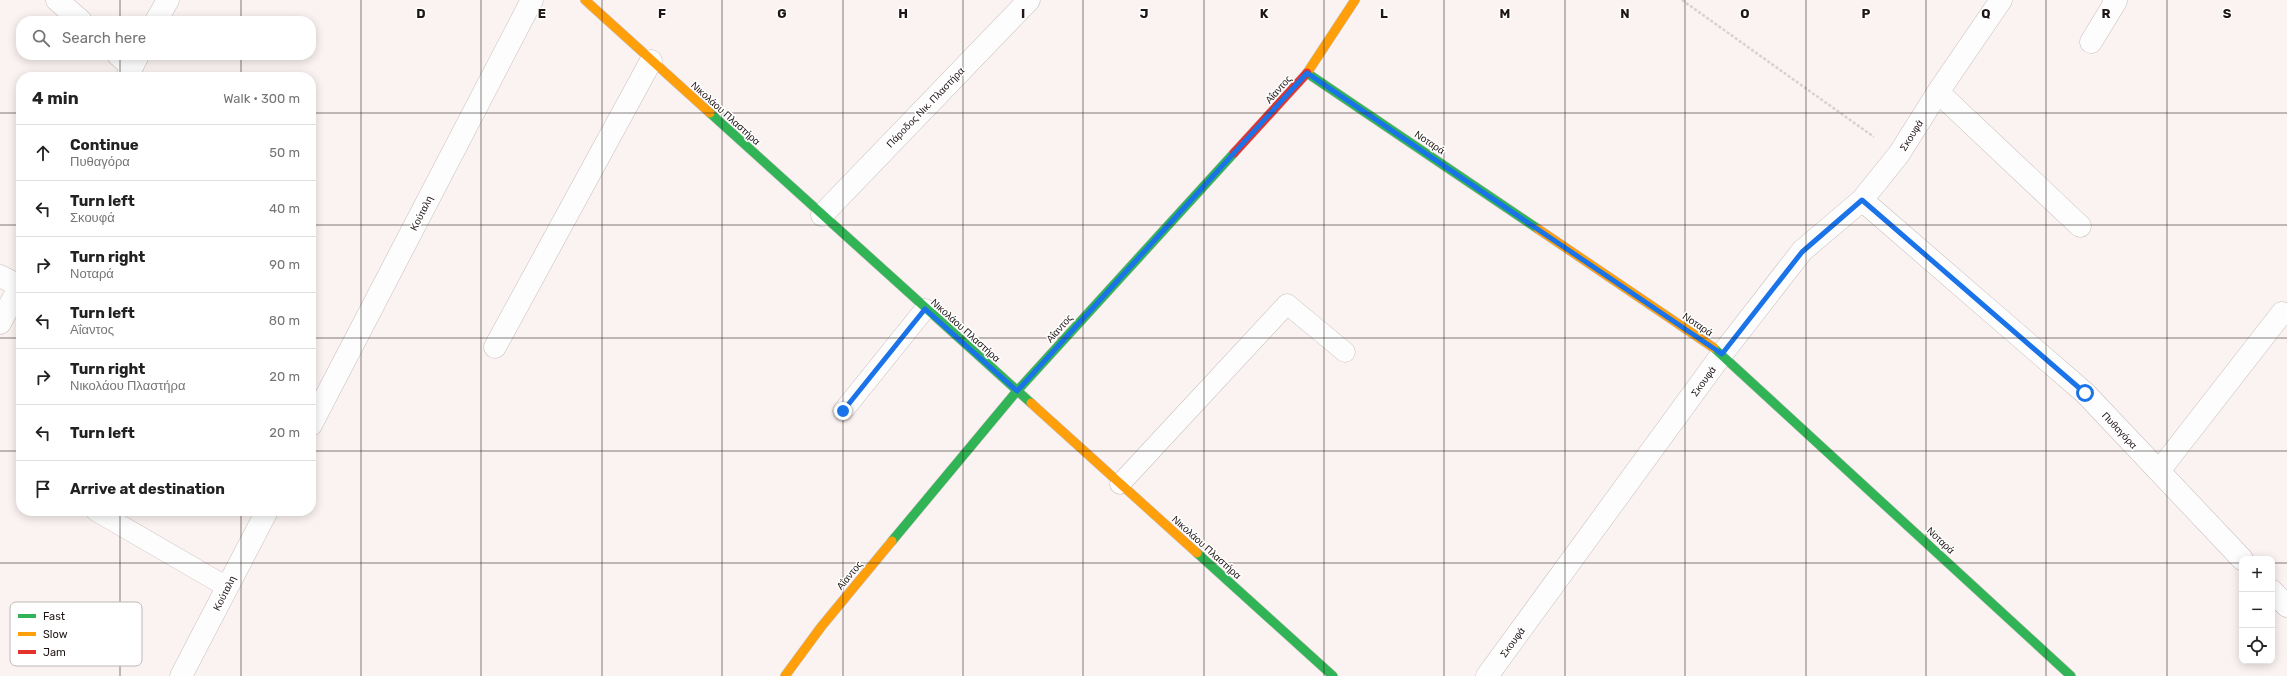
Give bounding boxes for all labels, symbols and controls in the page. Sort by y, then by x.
text: D [416,6,426,21]
text: E [538,6,546,21]
text: F [658,6,666,21]
text: G [777,6,787,21]
text: H [898,6,908,21]
text: I [1021,6,1025,21]
text: J [1140,6,1148,21]
text: K [1260,6,1269,21]
text: L [1380,6,1388,21]
text: M [1500,6,1510,21]
text: N [1620,6,1630,21]
text: O [1740,6,1750,21]
text: P [1862,6,1871,21]
text: Q [1981,6,1991,21]
text: R [2102,6,2111,21]
text: S [2223,6,2232,21]
search box [16,16,316,60]
icon: search [30,27,52,49]
text: Search here [62,29,146,47]
street label: Πάροδος Νικ. Πλαστήρα [884,65,967,150]
street label: Αΐαντος [1263,73,1295,106]
street label: Νικολάου Πλαστήρα [688,80,763,148]
text: 4 min [32,88,79,108]
text: Walk · 300 m [223,91,300,106]
street label: Σκουφά [1898,118,1926,153]
street label: Νοταρά [1412,128,1447,157]
text: Continue [70,136,139,154]
icon: ahead [32,142,54,164]
text: 50 m [269,145,300,160]
text: Πυθαγόρα [70,154,130,169]
text: Turn left [70,192,135,210]
street label: Κούταλη [408,194,436,233]
icon: left [32,198,54,220]
text: 40 m [269,201,300,216]
text: Σκουφά [70,210,115,225]
text: Turn right [70,248,145,266]
icon: right [32,254,54,276]
text: 90 m [269,257,300,272]
text: Νοταρά [70,266,114,281]
street label: Νικολάου Πλαστήρα [928,297,1003,365]
text: Turn left [70,304,135,322]
icon: left [32,310,54,332]
street label: Νοταρά [1680,310,1715,339]
street label: Αΐαντος [1044,312,1076,345]
text: 80 m [269,313,300,328]
text: Αΐαντος [70,322,114,337]
text: Turn right [70,360,145,378]
street label: Σκουφά [1689,364,1719,399]
icon: right [32,366,54,388]
text: 20 m [269,369,300,384]
text: Νικολάου Πλαστήρα [70,378,185,393]
route start [2076,384,2094,402]
route end [834,402,852,420]
street label: Πυθαγόρα [2099,410,2140,452]
icon: left [32,422,54,444]
text: Turn left [70,424,135,442]
text: 20 m [269,425,300,440]
icon: arrive [32,478,54,500]
text: Arrive at destination [70,480,225,498]
street label: Νικολάου Πλαστήρα [1169,514,1244,582]
street label: Νοταρά [1924,525,1957,557]
map controls [2239,556,2275,664]
button: + [2239,556,2275,592]
street label: Αΐαντος [834,559,865,592]
street label: Κούταλη [211,574,239,613]
button: − [2239,592,2275,628]
legend [10,602,142,666]
text: Fast [43,610,66,623]
street label: Σκουφά [1498,625,1528,660]
text: Slow [43,628,68,641]
button: locate [2239,628,2275,664]
text: Jam [43,646,66,659]

